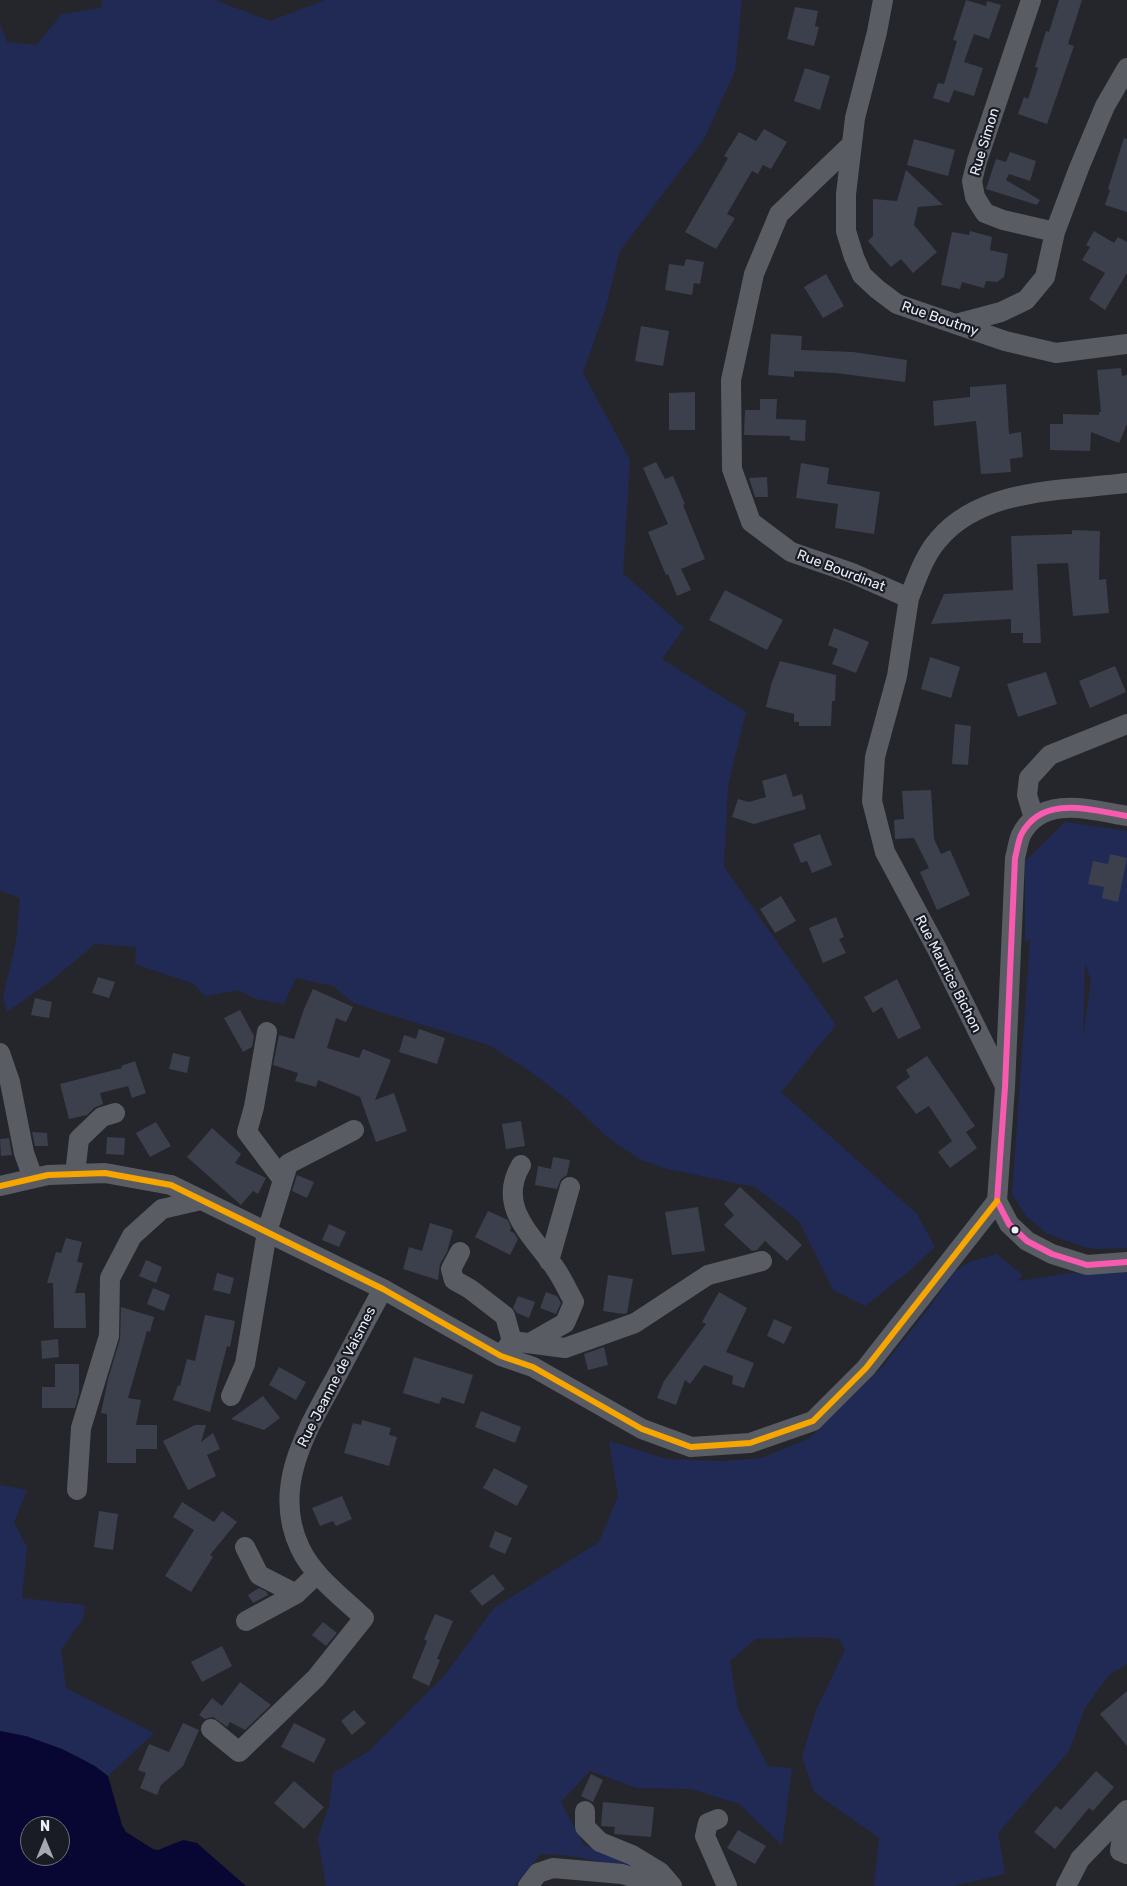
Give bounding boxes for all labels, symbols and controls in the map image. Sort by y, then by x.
street label: Rue Simon [967,106,1003,178]
street label: Rue Boutmy [899,298,981,340]
street label: Rue Bourdinat [794,546,888,596]
street label: Rue Maurice Bichon [911,913,985,1035]
unlabelled marker [1010,1225,1020,1235]
street label: Rue Jeanne de Vaismes [294,1304,380,1450]
north arrow [20,1816,70,1866]
text: N [40,1818,50,1835]

